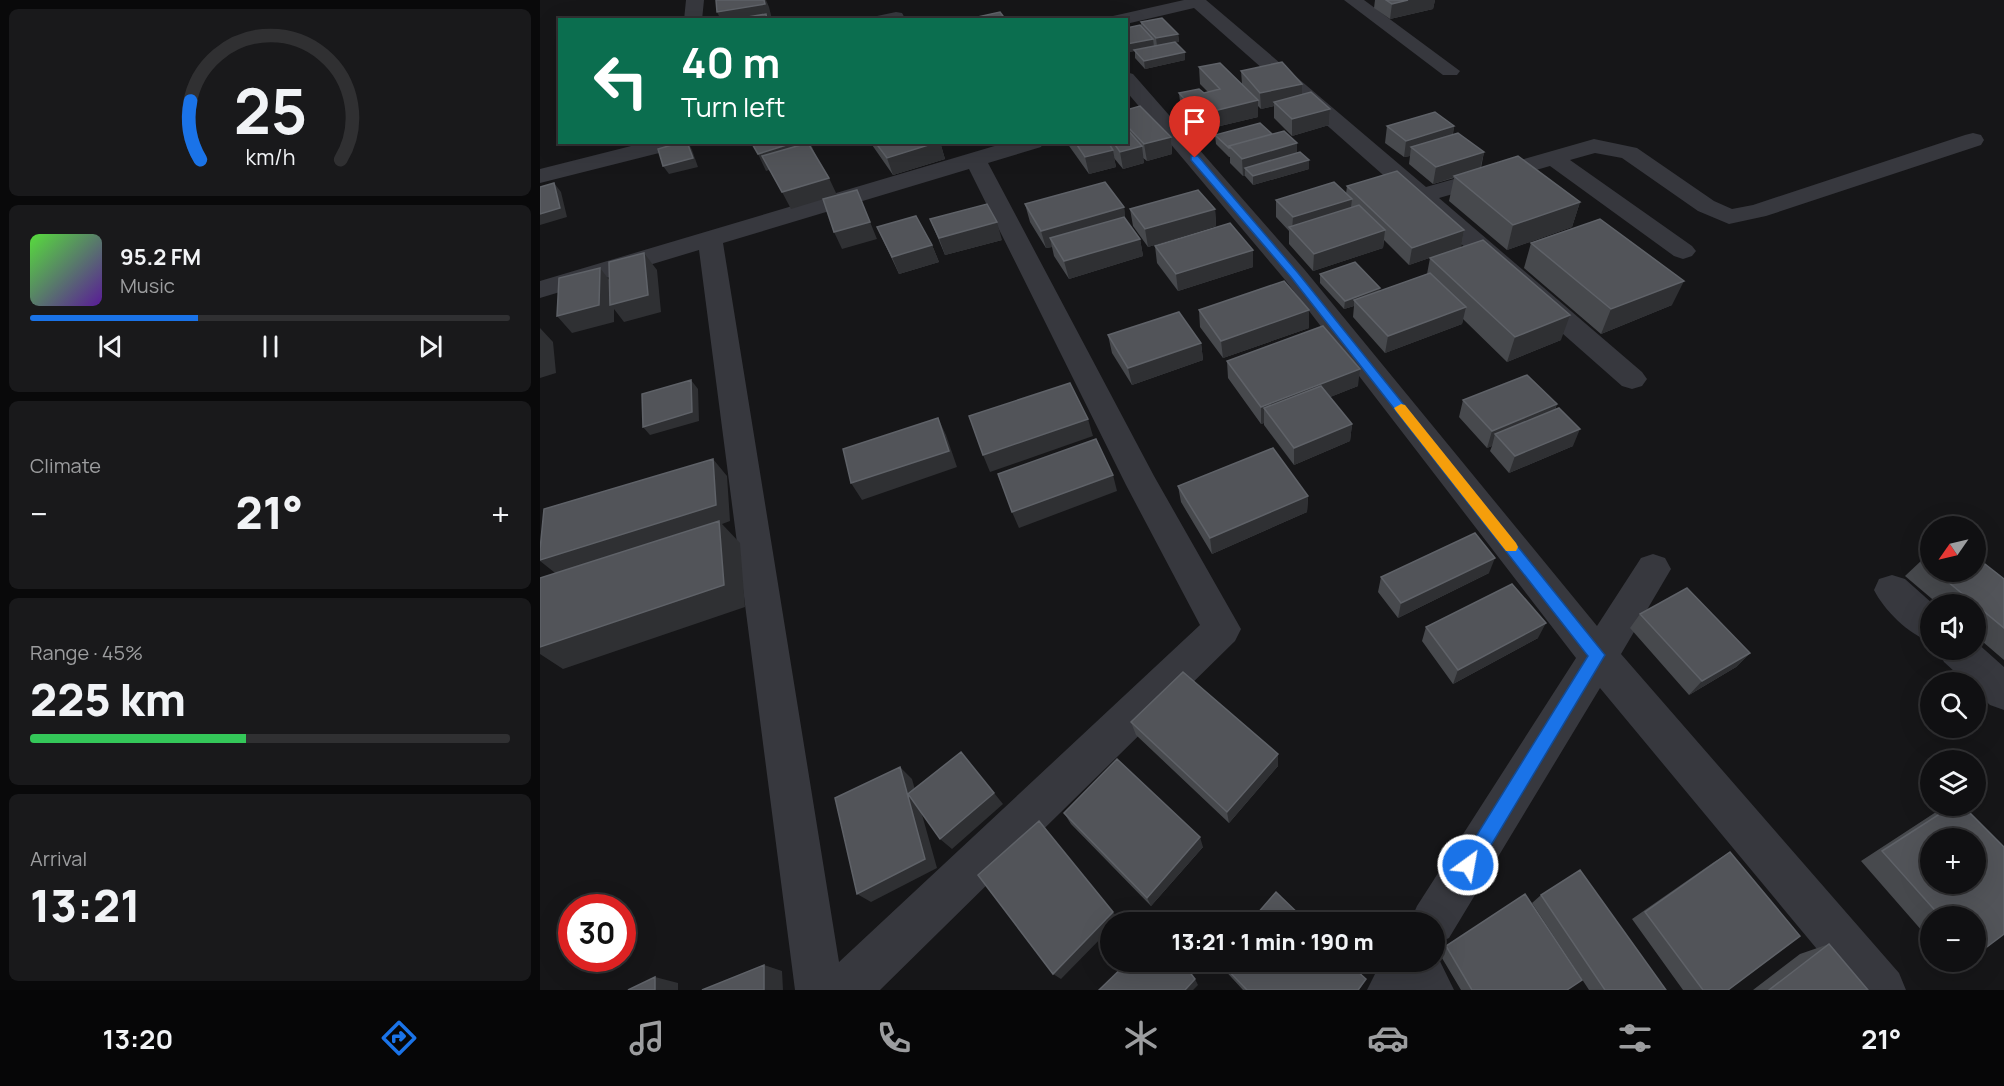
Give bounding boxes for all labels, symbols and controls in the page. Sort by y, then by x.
text: 40 m [681,33,780,91]
icon: left [582,42,660,120]
text: 25 [233,67,307,153]
text: Turn left [681,88,785,125]
pin [1169,96,1220,158]
icon: arrive [1178,105,1211,138]
text: km/h [245,142,295,171]
text: 95.2 FM [120,242,201,272]
text: Music [120,272,175,299]
icon: previous [94,330,127,363]
icon: pause [254,330,287,363]
icon: next [414,330,447,363]
text: Climate [30,452,101,479]
text: 21° [235,481,303,543]
text: − [30,491,48,536]
text: + [491,491,510,536]
north arrow [1920,516,1986,582]
map controls [1920,516,1986,972]
button: sound [1920,594,1986,660]
text: Range · 45% [30,639,143,666]
text: 225 km [30,668,186,730]
button: search [1920,672,1986,738]
button: layers [1920,750,1986,816]
button: + [1920,828,1986,894]
position arrow [1436,833,1500,897]
text: Arrival [30,845,87,872]
text: 13:21 [30,874,141,936]
speed limit sign: 30 [558,894,636,972]
button: − [1920,906,1986,972]
text: 13:21 · 1 min · 190 m [1171,927,1374,957]
icon: directions [378,1017,420,1059]
icon: music [626,1017,668,1059]
icon: phone [873,1017,915,1059]
icon: climate [1120,1017,1162,1059]
icon: car [1367,1017,1409,1059]
icon: filters [1614,1017,1656,1059]
text: 13:20 [103,1020,173,1057]
text: 21° [1861,1020,1901,1057]

